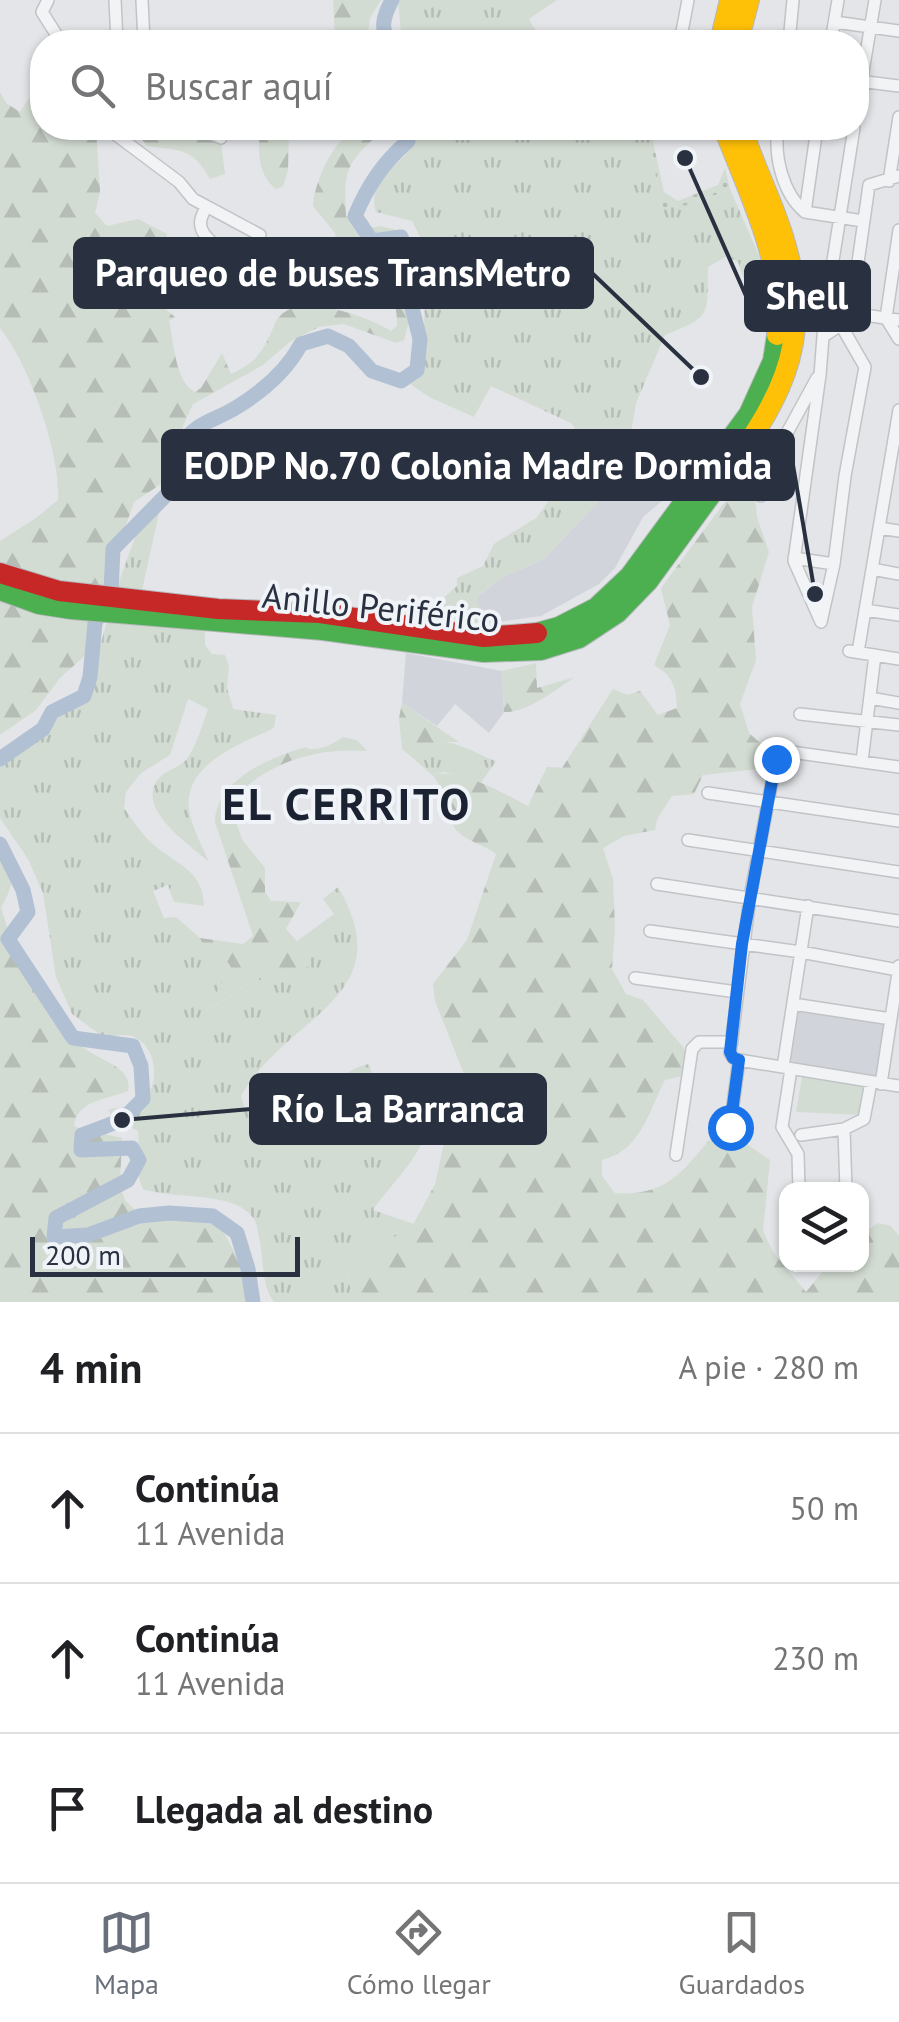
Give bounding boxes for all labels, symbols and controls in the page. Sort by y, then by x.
search box [30,30,869,140]
icon: search [65,58,120,113]
text: Buscar aquí [145,61,333,110]
callout: Parqueo de buses TransMetro [75,239,592,307]
text: Parqueo de buses TransMetro [95,247,571,296]
callout: Shell [746,262,869,330]
text: Shell [766,270,849,319]
callout: EODP No.70 Colonia Madre Dormida [163,431,793,499]
text: EODP No.70 Colonia Madre Dormida [184,440,772,489]
street label: Anillo Periférico [260,572,502,642]
route end [754,737,800,783]
district label: EL CERRITO [222,774,472,832]
callout: Río La Barranca [251,1075,545,1143]
text: Río La Barranca [271,1083,525,1132]
route start [708,1105,754,1151]
map controls [779,1182,869,1272]
button: layers [779,1182,869,1272]
scale bar [30,1232,300,1276]
text: 200 m [45,1236,121,1273]
text: 4 min [40,1340,142,1395]
text: A pie · 280 m [678,1346,859,1388]
text: Continúa [135,1463,279,1512]
icon: ahead [40,1481,95,1536]
text: 50 m [790,1487,859,1529]
text: 11 Avenida [135,1512,286,1554]
text: Continúa [135,1613,279,1662]
icon: ahead [40,1631,95,1686]
text: 230 m [772,1637,859,1679]
text: 11 Avenida [135,1662,286,1704]
icon: arrive [40,1781,95,1836]
text: Llegada al destino [135,1784,433,1833]
tab: Mapa [94,1905,159,2002]
tab: Cómo llegar [347,1905,491,2002]
tab: Guardados [679,1905,805,2002]

